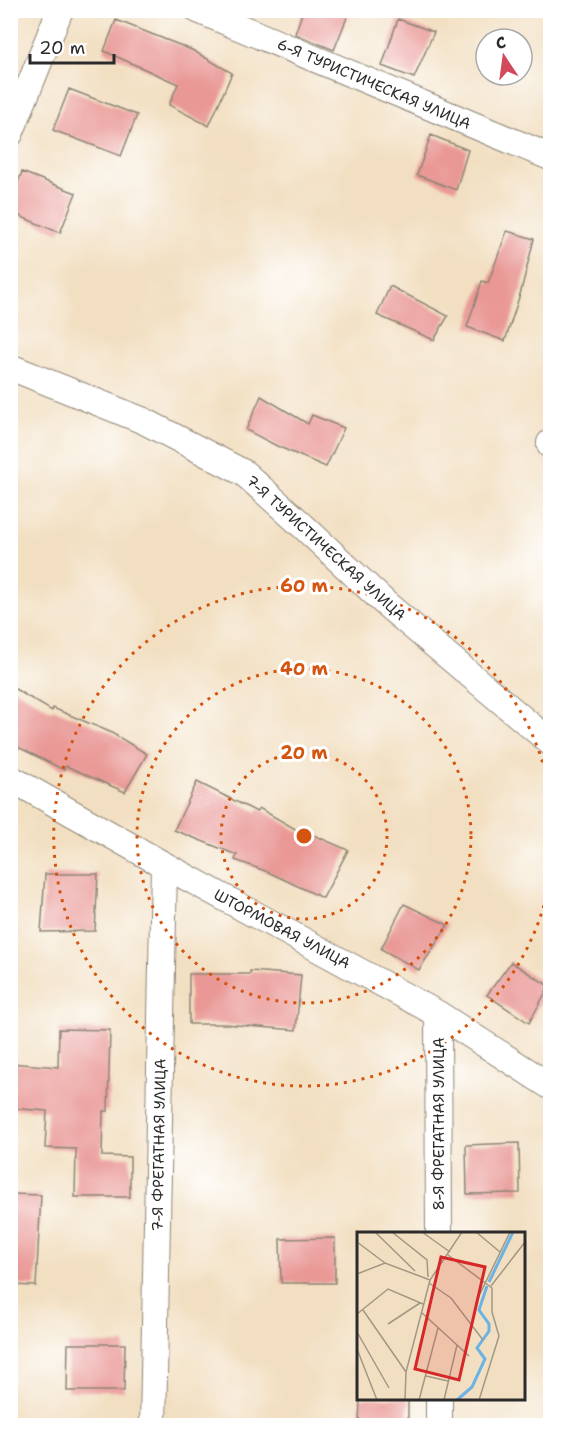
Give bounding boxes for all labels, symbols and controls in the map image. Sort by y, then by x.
scale bar [30,27,114,65]
north arrow [474,27,534,87]
text: С [494,31,508,54]
street label: 6-Я ТУРИСТИЧЕСКАЯ УЛИЦА [274,34,474,134]
text: 20 m [39,36,85,60]
street label: 7-Я ТУРИСТИЧЕСКАЯ УЛИЦА [242,471,410,625]
text: 60 m [280,574,328,598]
text: 40 m [280,657,328,681]
text: 20 m [280,741,328,765]
centre of rings [294,826,314,846]
street label: ШТОРМОВАЯ УЛИЦА [210,885,354,973]
street label: 8-Я ФРЕГАТНАЯ УЛИЦА [429,1037,449,1211]
street label: 7-Я ФРЕГАТНАЯ УЛИЦА [147,1058,171,1232]
inset map [357,1232,525,1400]

